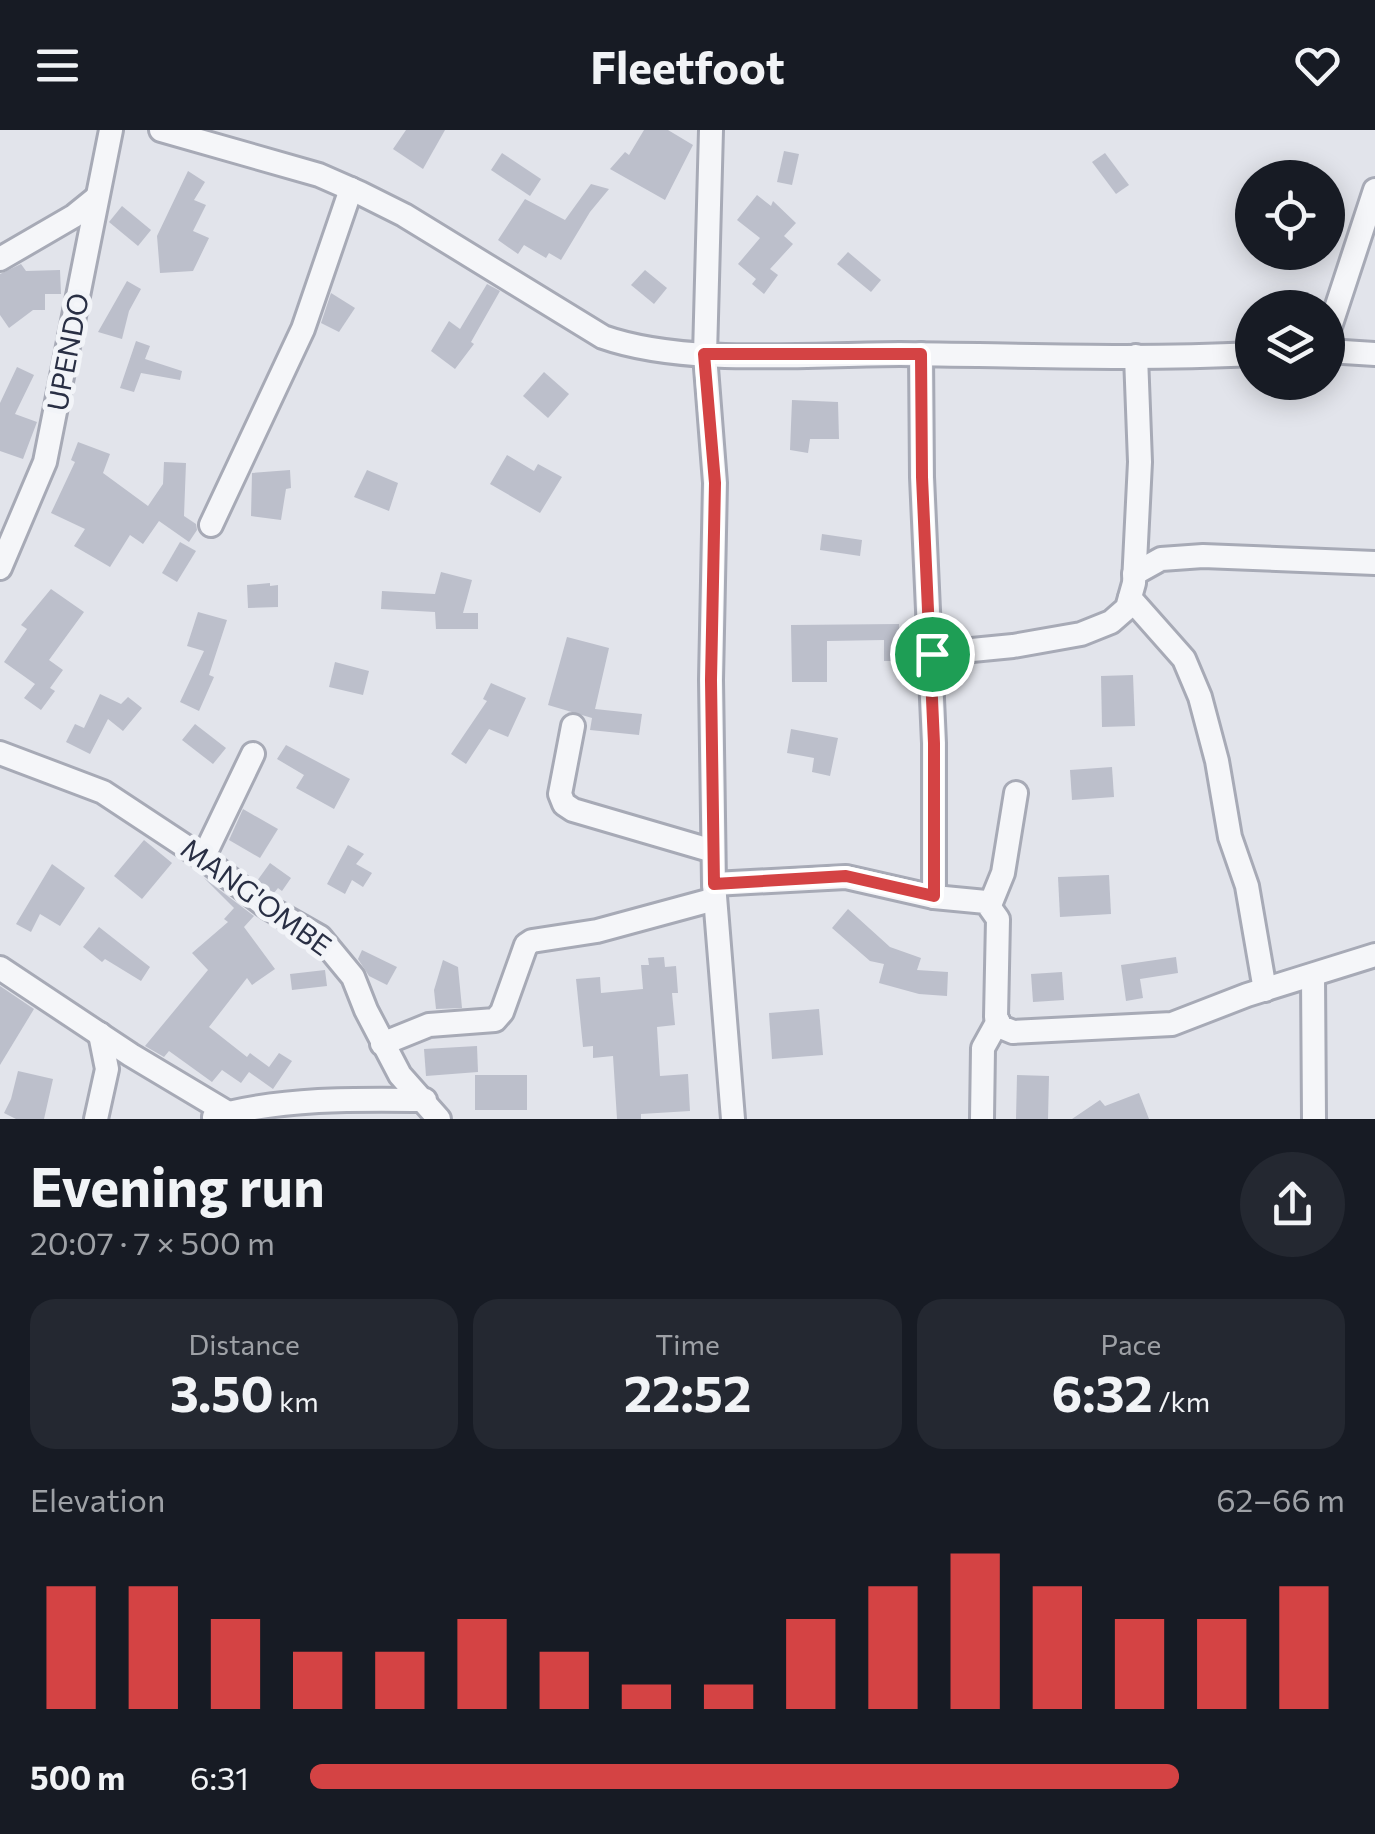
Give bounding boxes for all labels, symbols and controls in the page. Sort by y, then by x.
icon: menu [30,38,85,93]
text: Fleetfoot [590,38,785,93]
icon: heart [1290,38,1345,93]
map controls [1235,160,1345,400]
button: locate [1235,160,1345,270]
street label: UPENDO [39,290,95,414]
button: layers [1235,290,1345,400]
pin [890,612,975,697]
icon: arrive [905,627,960,682]
street label: MANG'OMBE [175,830,338,962]
text: Evening run [30,1151,325,1218]
button: share [1240,1152,1345,1257]
text: 20:07 · 7 × 500 m [30,1222,275,1262]
text: Distance [189,1327,300,1361]
text: Time [655,1327,720,1361]
text: Pace [1100,1327,1161,1361]
text: 3.50 [170,1361,274,1422]
text: 22:52 [624,1361,751,1422]
text: 6:32 [1051,1361,1153,1422]
text: km [274,1384,319,1418]
text: /km [1153,1384,1210,1418]
text: Elevation [30,1479,165,1519]
text: 62–66 m [1216,1479,1345,1519]
text: 500 m [30,1757,125,1797]
text: 6:31 [190,1757,249,1797]

